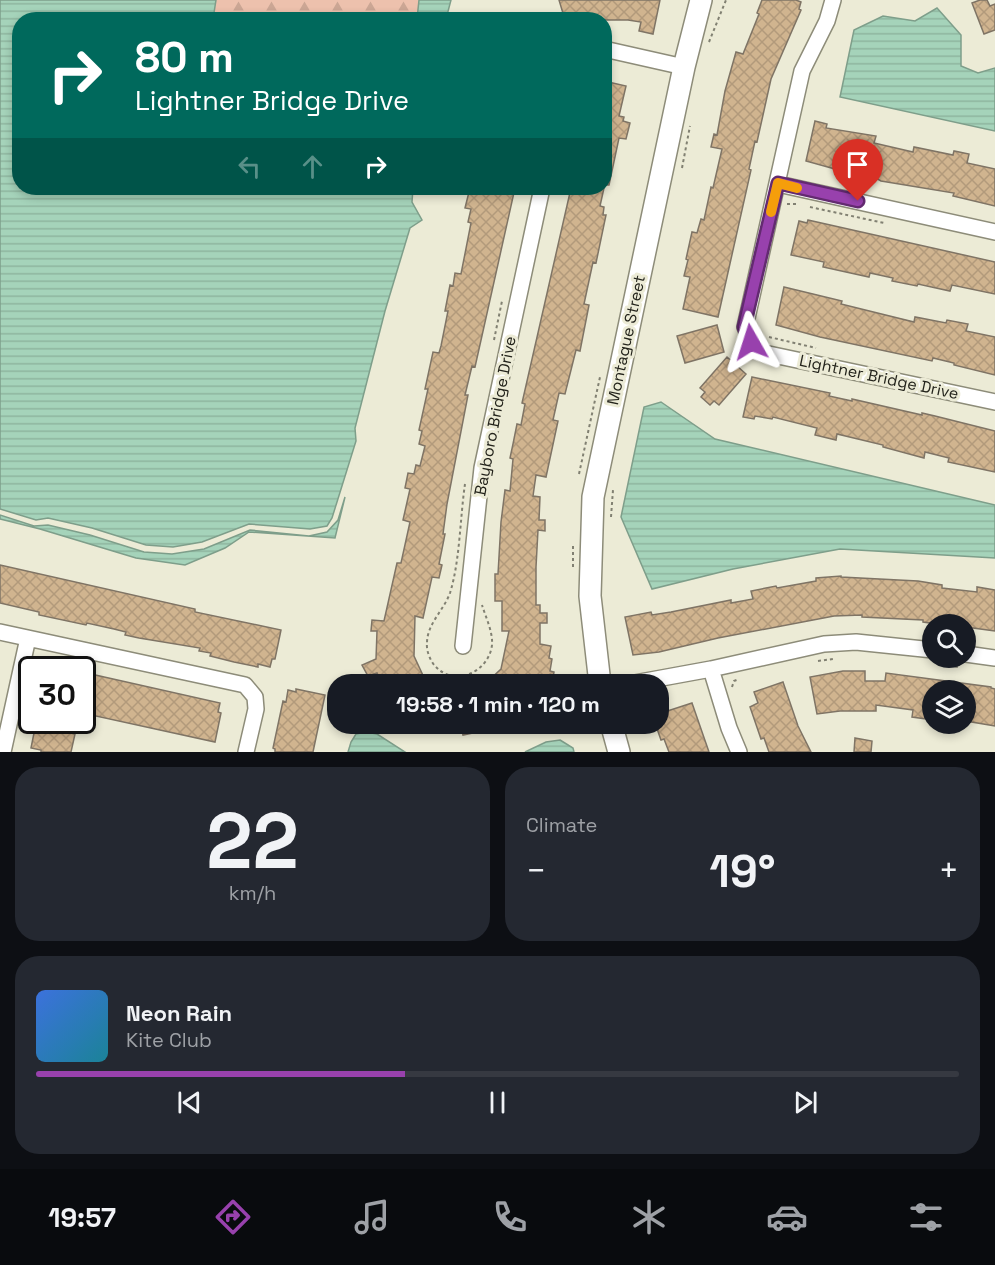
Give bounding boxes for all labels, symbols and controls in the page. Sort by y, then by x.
text: 80 m [135,31,234,84]
icon: right [36,36,114,114]
text: Lightner Bridge Drive [135,83,409,118]
pin [832,139,883,201]
icon: arrive [841,148,874,181]
icon: left [233,150,266,183]
icon: ahead [296,150,329,183]
icon: right [359,150,392,183]
street label: Montague Street [602,273,650,407]
position arrow [719,310,783,374]
street label: Bayboro Bridge Drive [469,334,521,498]
street label: Lightner Bridge Drive [797,350,961,404]
map controls [922,614,976,734]
button: search [922,614,976,668]
speed limit sign: 30 [18,656,96,734]
button: layers [922,680,976,734]
text: 19:58 · 1 min · 120 m [396,690,600,718]
text: 22 [206,791,299,891]
text: Climate [526,812,597,838]
text: 19° [710,843,775,900]
text: − [526,850,546,892]
text: + [939,850,959,892]
text: km/h [229,880,276,906]
text: Neon Rain [126,999,232,1027]
text: Kite Club [126,1027,212,1053]
icon: previous [173,1086,206,1119]
icon: pause [481,1086,514,1119]
icon: next [789,1086,822,1119]
icon: directions [212,1196,254,1238]
icon: music [351,1196,393,1238]
icon: phone [489,1196,531,1238]
icon: climate [628,1196,670,1238]
icon: car [766,1196,808,1238]
icon: filters [905,1196,947,1238]
text: 19:57 [48,1200,116,1235]

